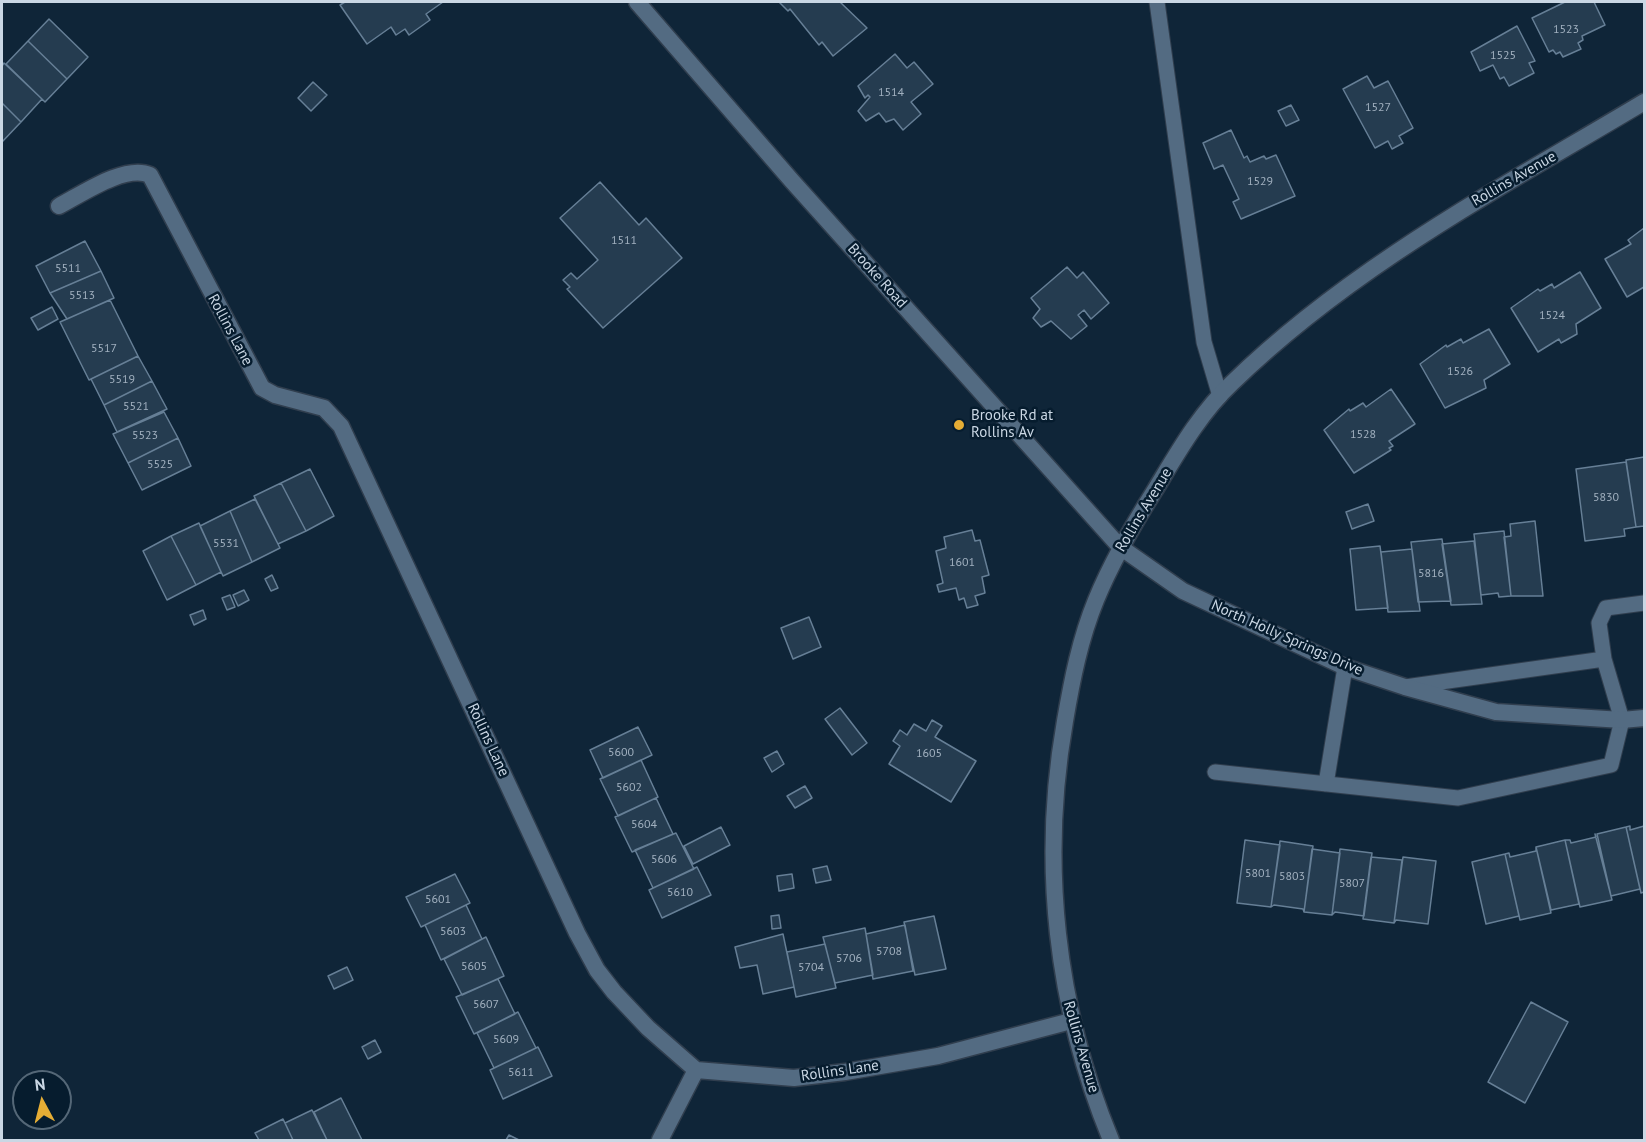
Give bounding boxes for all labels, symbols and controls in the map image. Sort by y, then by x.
house number: 1523 [1553,23,1579,37]
house number: 1525 [1490,49,1516,63]
house number: 1514 [878,86,904,100]
house number: 1527 [1365,101,1391,115]
street label: Rollins Avenue [1469,148,1559,210]
house number: 1529 [1247,175,1273,189]
house number: 1511 [611,234,637,248]
street label: Brooke Road [843,240,911,312]
house number: 5511 [55,262,81,276]
house number: 5513 [69,289,95,303]
street label: Rollins Lane [204,291,256,369]
house number: 1524 [1539,309,1565,323]
house number: 5517 [91,342,117,356]
house number: 1526 [1447,365,1473,379]
house number: 5519 [109,373,135,387]
house number: 5521 [123,400,149,414]
place label: Brooke Rd at Rollins Av [971,407,1053,442]
marker: Brooke Rd at Rollins Av [952,418,966,432]
house number: 1528 [1350,428,1376,442]
house number: 5523 [132,429,158,443]
house number: 5525 [147,458,173,472]
street label: Rollins Avenue [1112,465,1176,555]
house number: 5830 [1593,491,1619,505]
house number: 5531 [213,537,239,551]
house number: 1601 [949,556,975,570]
house number: 5816 [1418,567,1444,581]
street label: North Holly Springs Drive [1208,596,1366,680]
street label: Rollins Lane [463,701,513,779]
house number: 5600 [608,746,634,760]
house number: 1605 [916,747,942,761]
house number: 5602 [616,781,642,795]
house number: 5604 [631,818,657,832]
house number: 5606 [651,853,677,867]
house number: 5801 [1245,867,1271,881]
house number: 5803 [1279,870,1305,884]
house number: 5807 [1339,877,1365,891]
house number: 5610 [667,886,693,900]
house number: 5601 [425,893,451,907]
house number: 5603 [440,925,466,939]
house number: 5708 [876,945,902,959]
house number: 5706 [836,952,862,966]
house number: 5605 [461,960,487,974]
house number: 5704 [798,961,824,975]
house number: 5607 [473,998,499,1012]
street label: Rollins Avenue [1059,999,1103,1095]
house number: 5609 [493,1033,519,1047]
street label: Rollins Lane [800,1057,880,1085]
house number: 5611 [508,1066,534,1080]
north arrow [12,1070,72,1130]
text: N [34,1074,46,1095]

